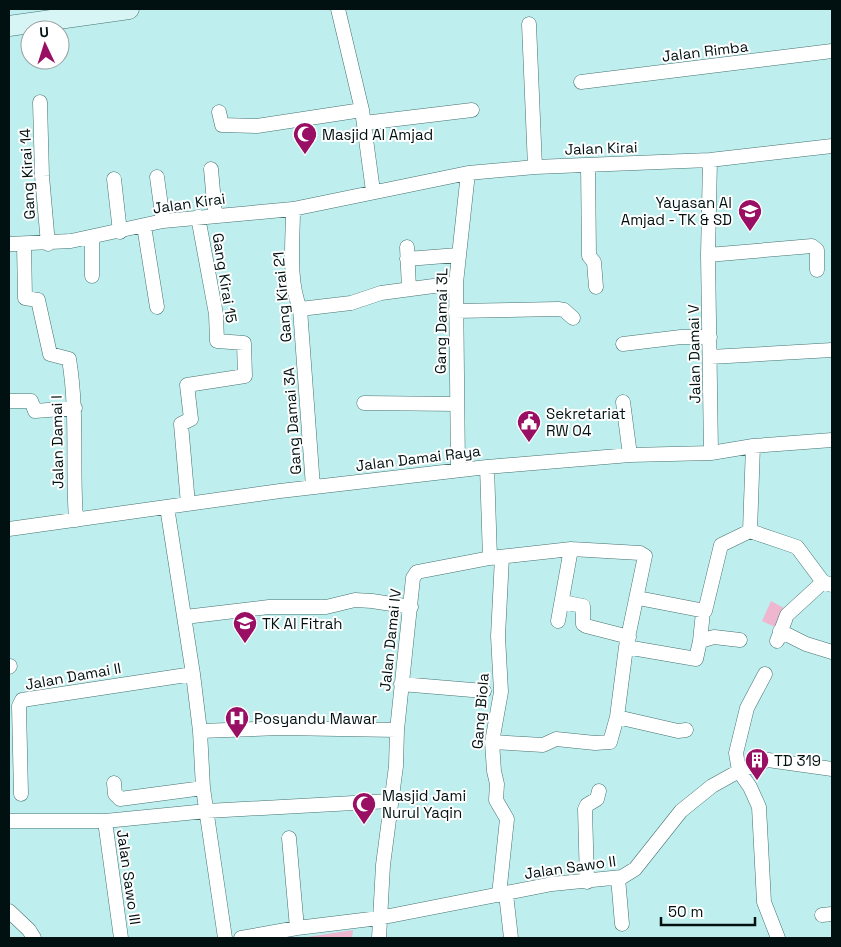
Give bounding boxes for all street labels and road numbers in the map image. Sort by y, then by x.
street label: Jalan Rimba [661,36,750,66]
street label: Gang Kirai 14 [15,128,39,220]
street label: Jalan Kirai [564,137,638,159]
street label: Jalan Kirai [152,189,226,217]
street label: Gang Kirai 15 [209,232,241,324]
street label: Gang Kirai 21 [269,251,295,343]
street label: Gang Damai 3L [431,268,451,374]
street label: Jalan Damai V [684,304,704,404]
street label: Gang Damai 3A [279,366,305,475]
street label: Jalan Damai I [47,395,67,489]
street label: Jalan Damai Raya [354,441,482,475]
street label: Jalan Damai IV [375,588,405,692]
street label: Jalan Damai II [23,658,123,694]
street label: Gang Biola [467,672,493,750]
street label: Jalan Sawo III [113,828,145,926]
street label: Jalan Sawo II [523,851,617,883]

